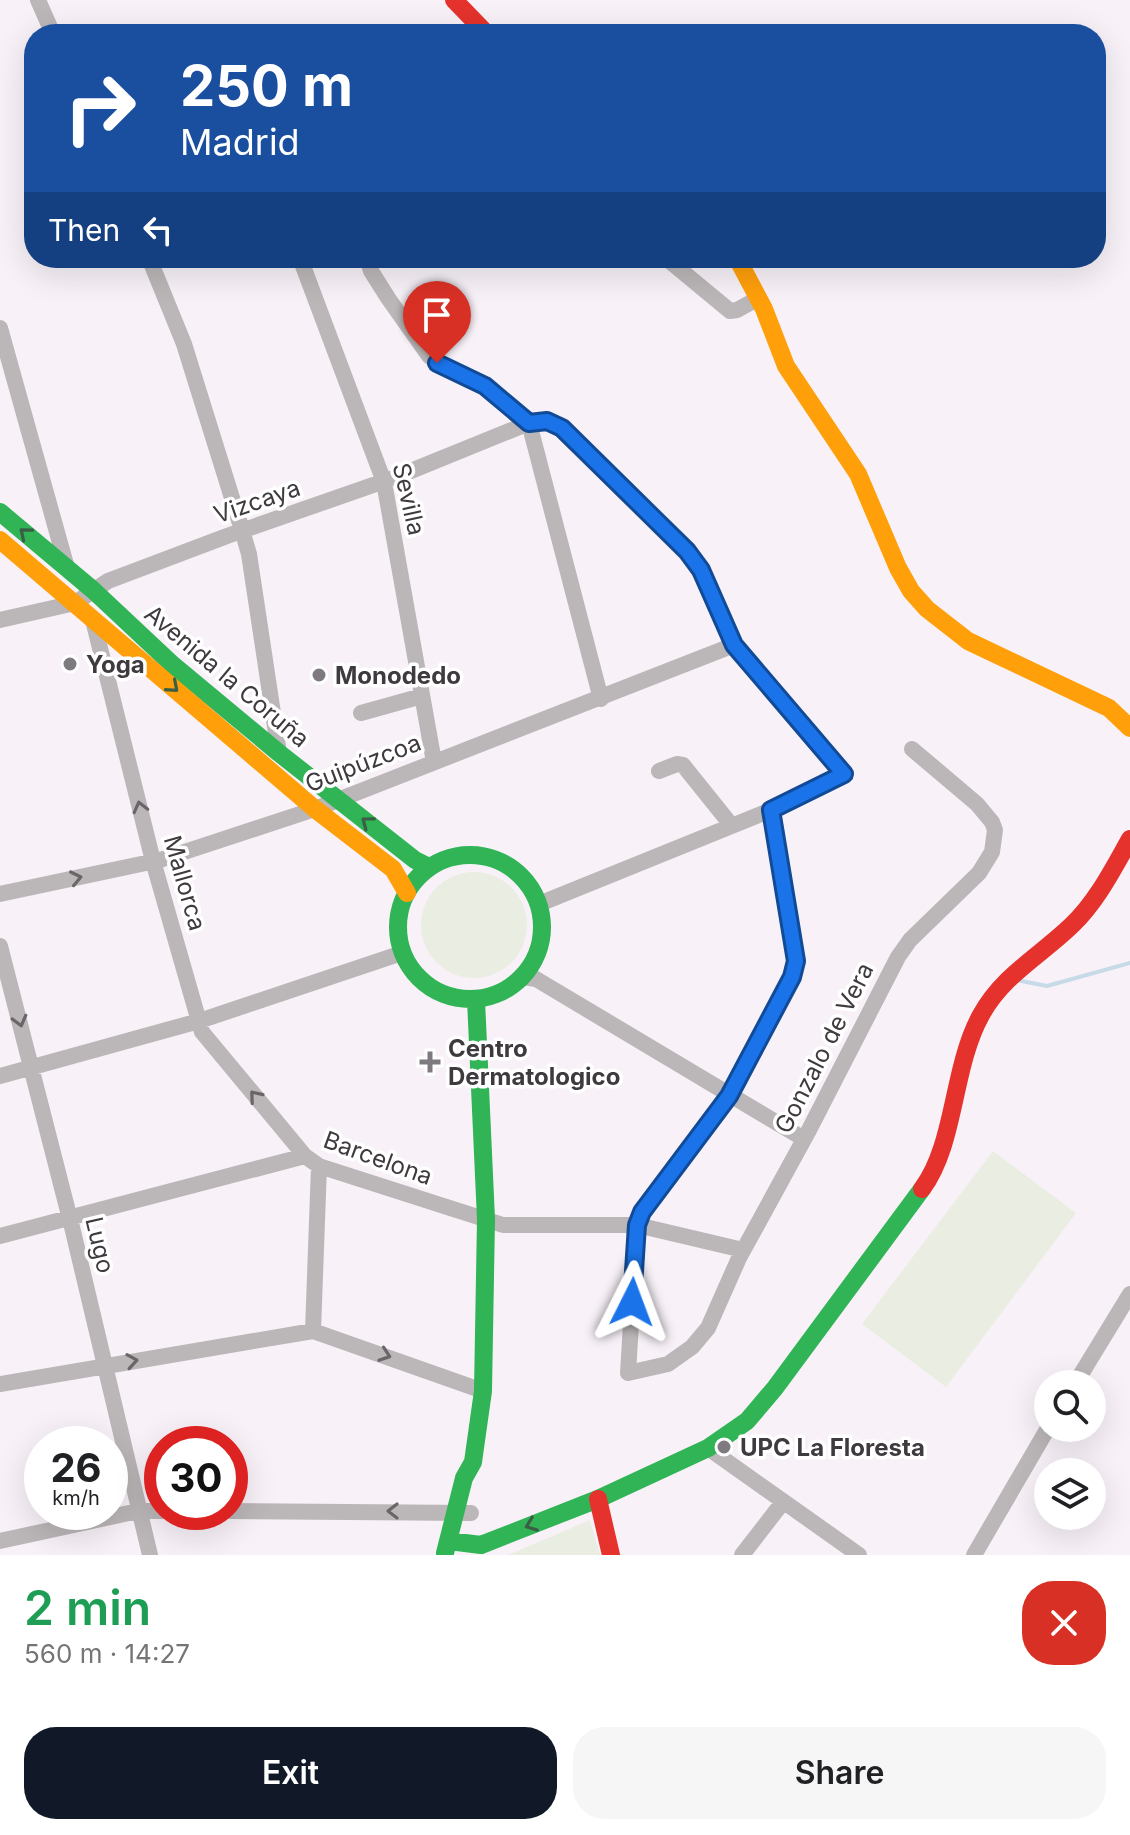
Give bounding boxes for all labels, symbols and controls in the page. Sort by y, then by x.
text: 250 m [180,52,353,120]
icon: right [48,56,152,160]
text: Madrid [180,120,300,164]
icon: left [136,208,180,252]
text: Then [48,212,120,248]
pin [403,281,471,363]
icon: arrive [415,293,459,337]
street label: Sevilla [387,460,431,538]
street label: Vizcaya [210,473,304,529]
one-way arrow [20,528,34,543]
street label: Avenida la Coruña [139,599,315,753]
place label: Yoga [86,650,145,679]
marker: Yoga [61,655,79,673]
place label: Monodedo [335,661,461,690]
marker: Monodedo [310,666,328,684]
one-way arrow [164,677,178,691]
street label: Guipúzcoa [301,728,425,798]
one-way arrow [132,801,149,815]
one-way arrow [361,817,375,832]
street label: Mallorca [158,832,212,934]
one-way arrow [69,870,83,887]
street label: Gonzalo de Vera [769,958,879,1138]
one-way arrow [10,1014,27,1028]
place label: Centro Dermatologico [448,1034,620,1091]
marker: Centro Dermatologico [419,1051,441,1073]
one-way arrow [250,1091,265,1105]
street label: Barcelona [320,1125,436,1191]
street label: Lugo [79,1214,121,1276]
position arrow [590,1260,674,1344]
one-way arrow [378,1346,392,1362]
one-way arrow [125,1354,139,1371]
map controls [1034,1370,1106,1530]
button: search [1034,1370,1106,1442]
speed limit sign: 30 [144,1426,248,1530]
place label: UPC La Floresta [740,1433,925,1462]
marker: UPC La Floresta [715,1438,733,1456]
text: 26 [50,1443,102,1492]
button: layers [1034,1458,1106,1530]
text: km/h [52,1486,100,1510]
one-way arrow [386,1502,399,1520]
one-way arrow [525,1515,539,1532]
text: 2 min [24,1578,151,1637]
button: close [1022,1581,1106,1665]
text: 560 m · 14:27 [24,1638,190,1669]
button: Exit [24,1727,557,1819]
button: Share [573,1727,1106,1819]

